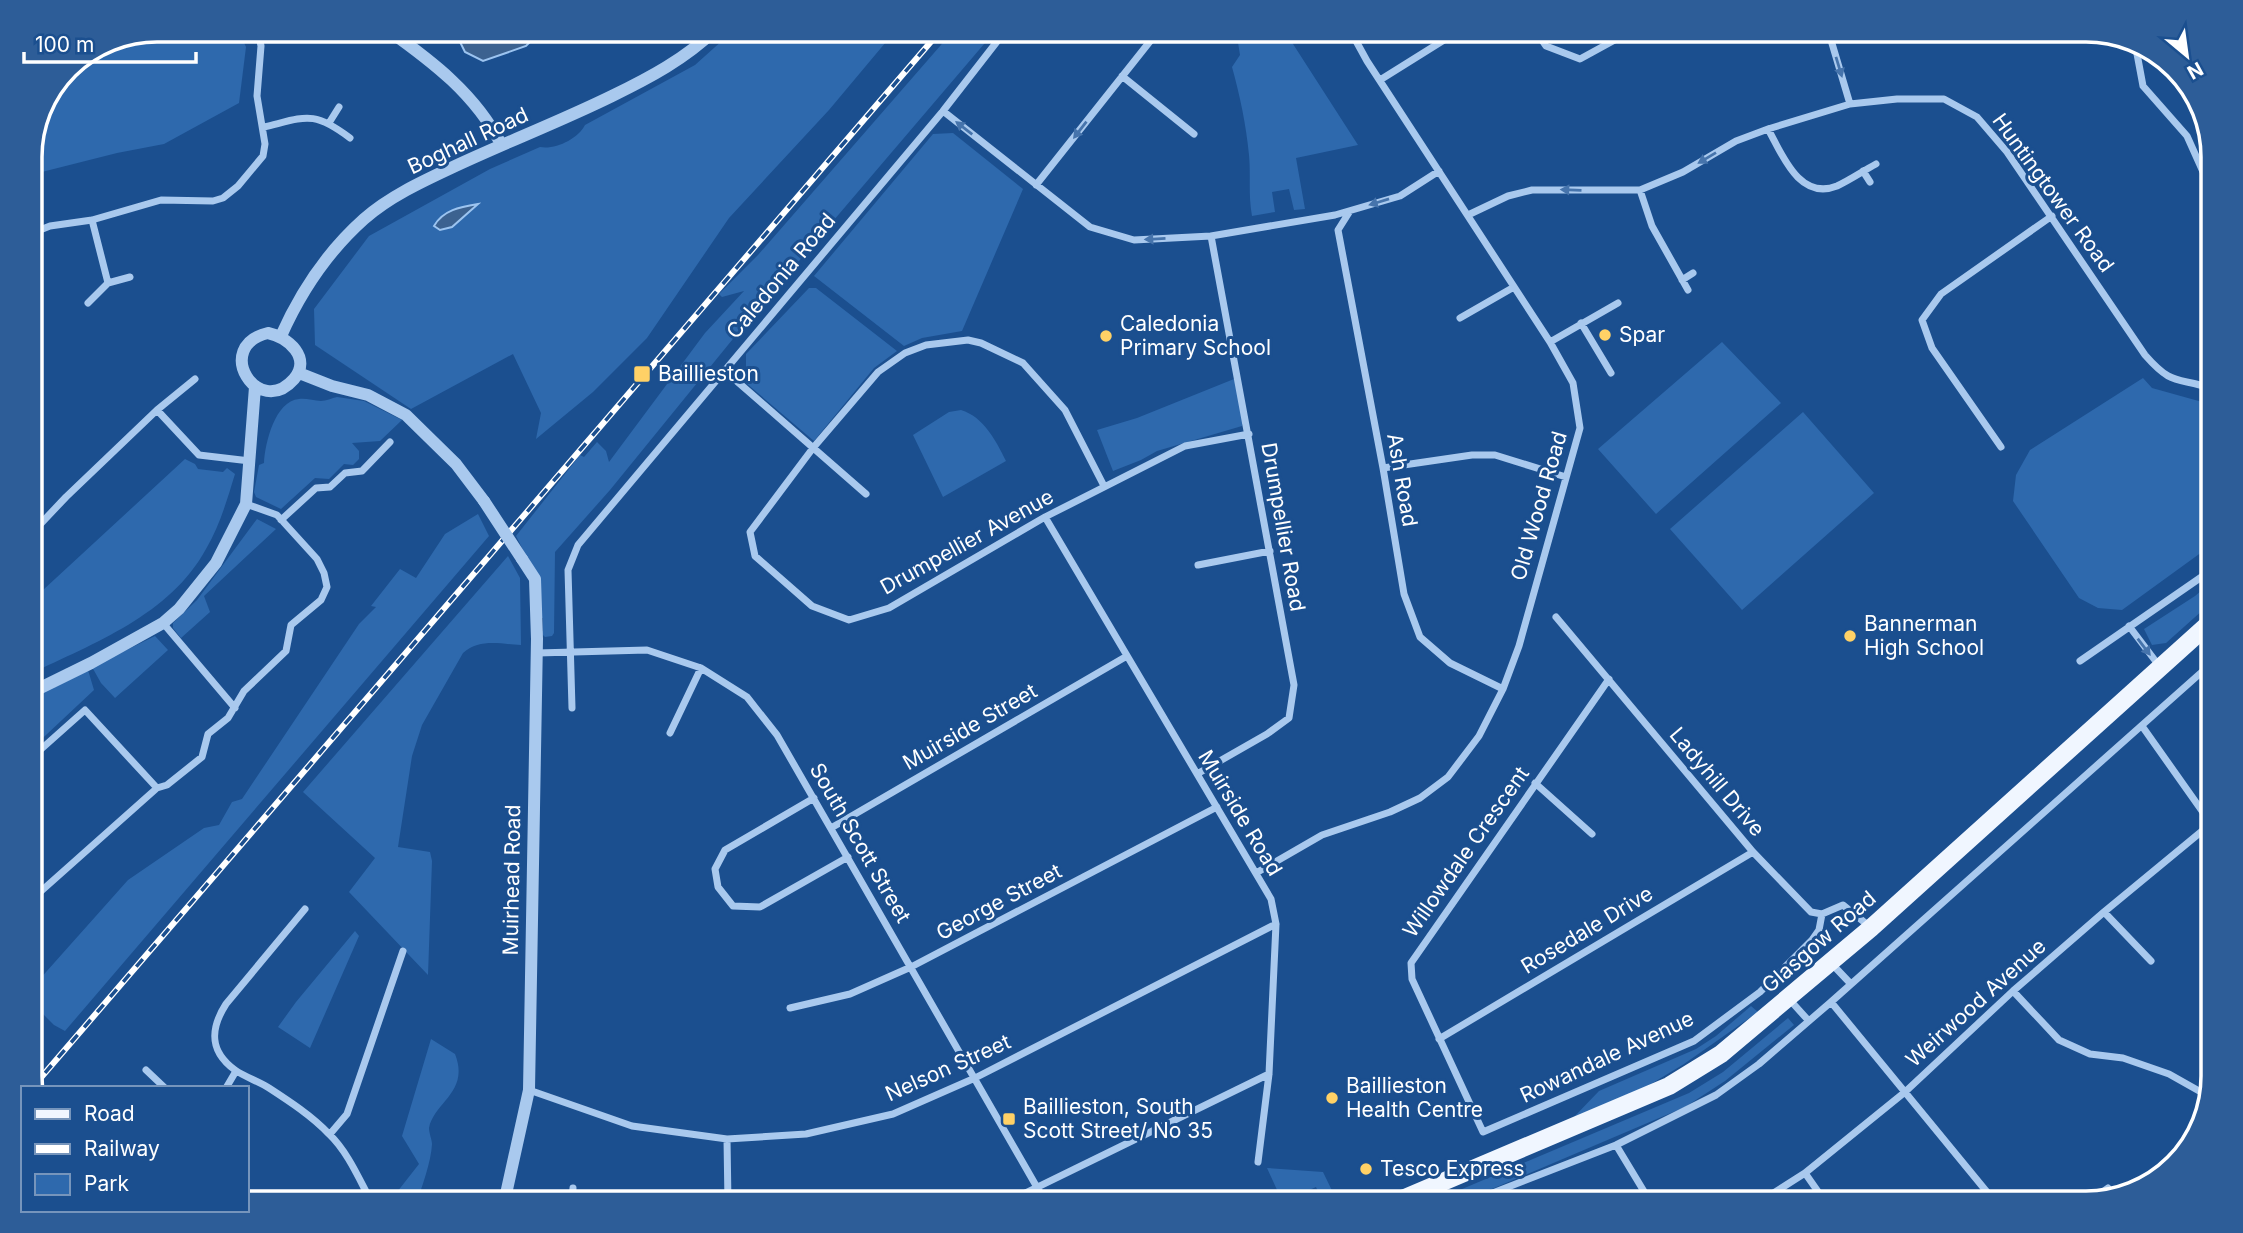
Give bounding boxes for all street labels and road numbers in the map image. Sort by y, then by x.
street label: Boghall Road [404,102,532,179]
street label: Huntingtower Road [1987,108,2119,277]
street label: Caledonia Road [721,208,840,343]
street label: Old Wood Road [1505,428,1572,583]
street label: Ash Road [1382,431,1423,529]
street label: Drumpellier Road [1256,441,1311,613]
street label: Drumpellier Avenue [876,484,1058,600]
street label: Muirside Street [898,678,1041,775]
street label: Ladyhill Drive [1665,722,1770,841]
street label: Muirside Road [1193,745,1288,880]
street label: South Scott Street [805,758,916,927]
street label: Willowdale Crescent [1397,761,1534,942]
street label: Muirhead Road [498,804,525,956]
street label: George Street [932,858,1066,945]
street label: Rosedale Drive [1516,880,1657,979]
street label: Glasgow Road [1757,885,1881,998]
street label: Weirwood Avenue [1901,933,2051,1072]
street label: Rowandale Avenue [1516,1005,1697,1108]
street label: Nelson Street [881,1029,1014,1106]

